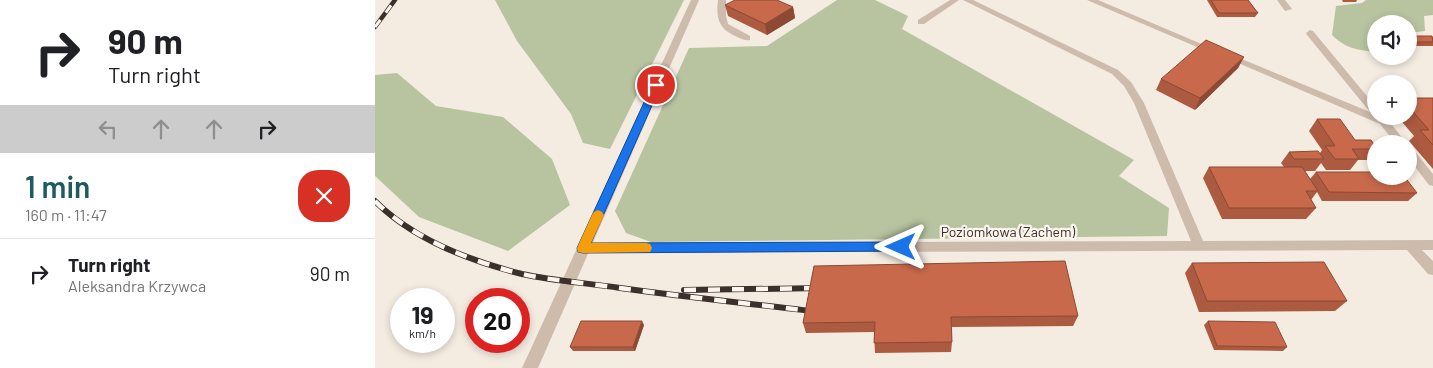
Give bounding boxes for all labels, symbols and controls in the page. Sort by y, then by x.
map controls [1367,15,1417,185]
button: sound [1367,15,1417,65]
text: 90 m [108,19,183,61]
icon: right [25,20,90,85]
text: Turn right [108,61,201,87]
pin [635,64,677,106]
icon: arrive [642,71,670,99]
button: + [1367,75,1417,125]
icon: left [94,115,122,143]
icon: ahead [147,115,175,143]
icon: ahead [200,115,228,143]
icon: right [253,115,281,143]
button: − [1367,135,1417,185]
text: 1 min [25,168,90,204]
button: close [298,170,350,222]
text: 160 m · 11:47 [25,205,107,224]
position arrow [874,220,926,272]
street label: Poziomkowa (Zachem) [941,223,1076,240]
text: Turn right [68,253,150,276]
icon: right [25,260,53,288]
text: 90 m [310,262,350,285]
text: Aleksandra Krzywca [68,276,206,295]
speed limit sign: 20 [465,288,530,353]
text: 19 [411,299,434,329]
text: km/h [409,326,436,340]

